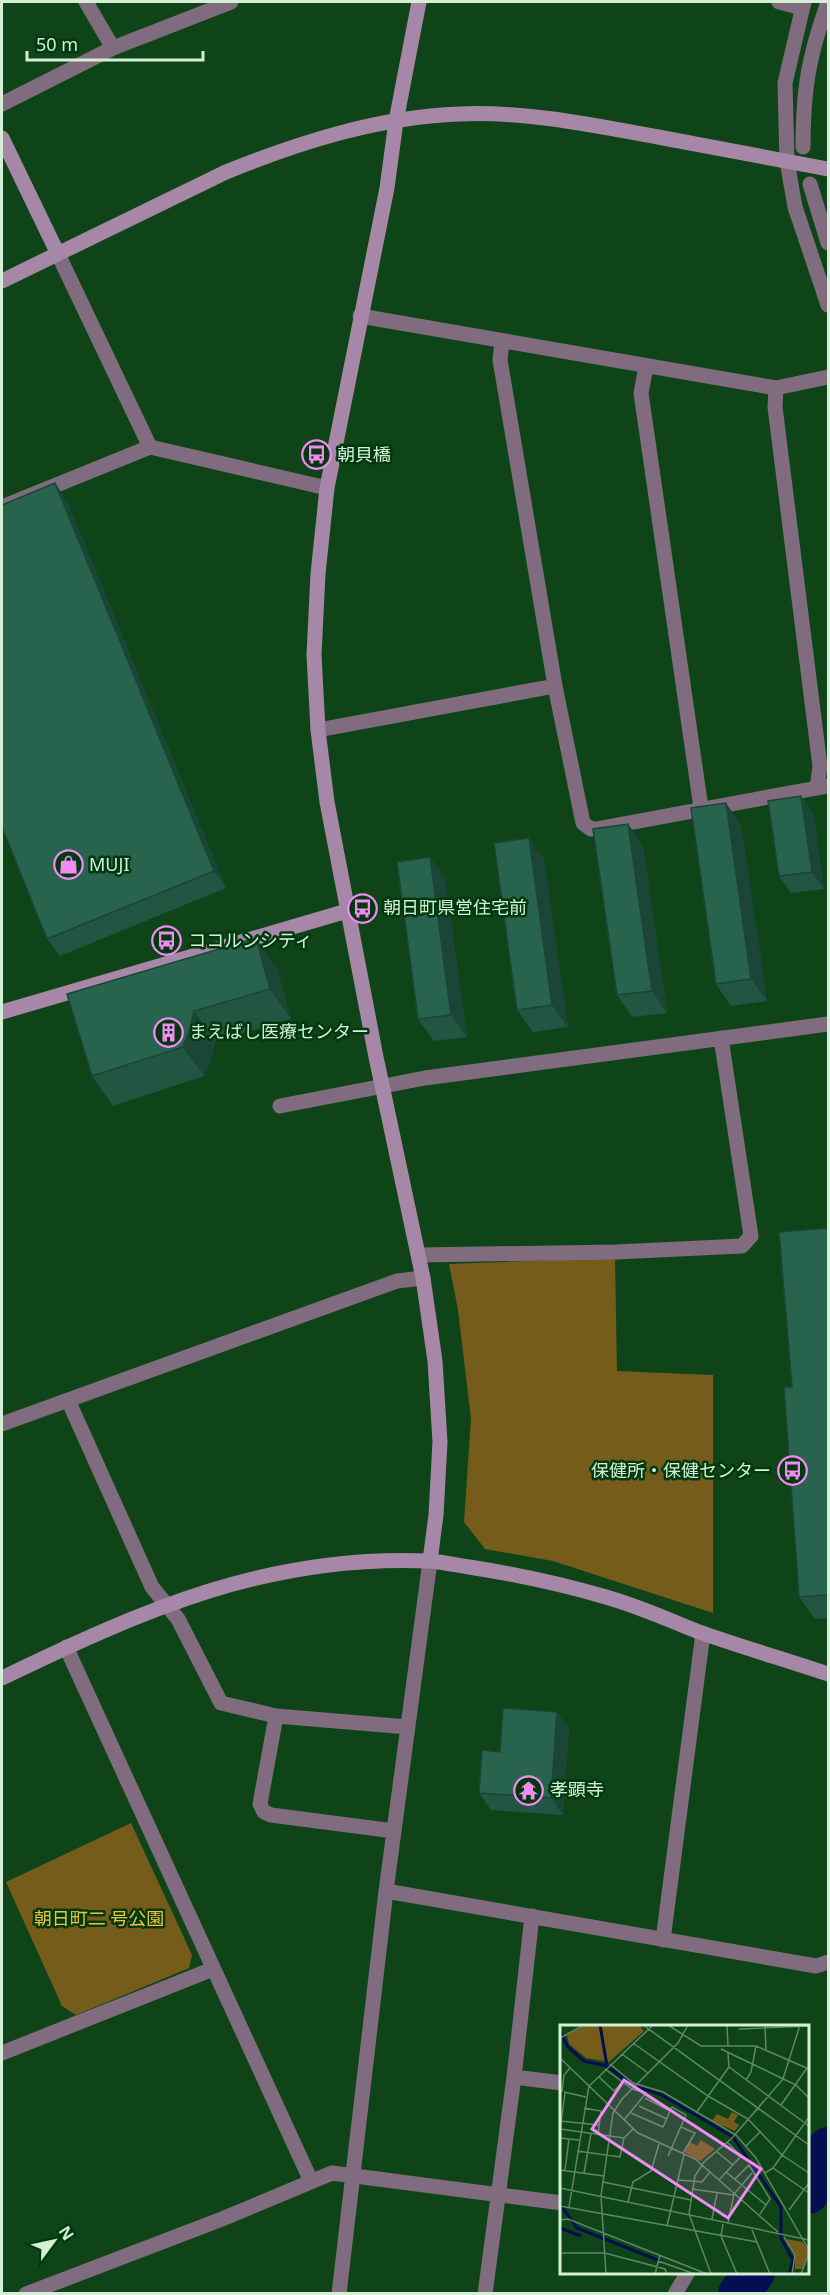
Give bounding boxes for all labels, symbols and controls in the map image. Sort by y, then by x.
scale bar [27,24,202,62]
text: 50 m [36,32,78,56]
bus stop icon: 朝貝橋 [300,439,332,471]
place label: 朝貝橋 [337,442,391,466]
shop icon: MUJI [52,849,84,881]
place label: MUJI [89,852,130,876]
bus stop icon: 朝日町県営住宅前 [346,892,378,924]
place label: 朝日町県営住宅前 [383,895,527,919]
bus stop icon: ココルンシティ [151,925,183,957]
place label: ココルンシティ [188,928,313,952]
building icon: まえばし医療センター [152,1016,184,1048]
place label: まえばし医療センター [189,1019,369,1043]
bus stop icon: 保健所・保健センター [776,1455,808,1487]
place label: 保健所・保健センター [591,1458,771,1482]
temple icon: 孝顕寺 [513,1774,545,1806]
place label: 孝顕寺 [550,1777,604,1801]
park label: 朝日町二 号公園 [34,1906,164,1930]
inset map [560,2025,809,2274]
north arrow [24,2211,84,2271]
text: N [54,2221,79,2244]

